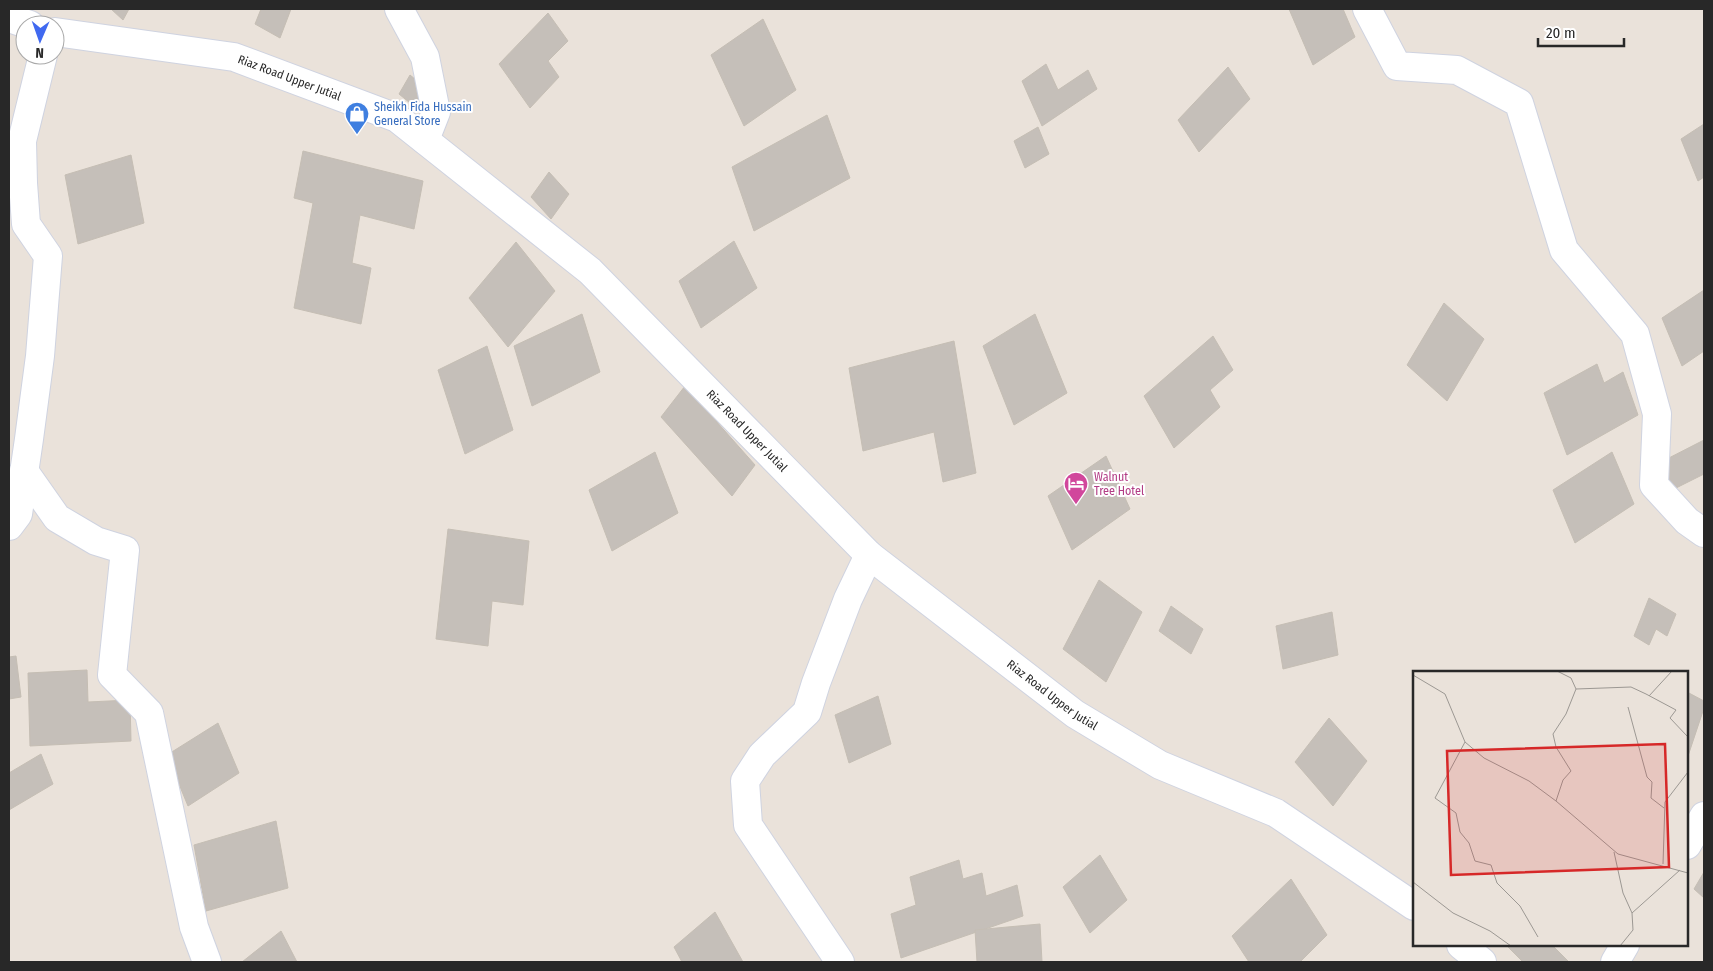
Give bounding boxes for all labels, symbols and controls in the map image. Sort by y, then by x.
north arrow [15,15,65,65]
scale bar [1538,15,1624,47]
text: 20 m [1546,24,1576,42]
text: N [35,44,44,61]
street label: Riaz Road Upper Jutial [236,52,343,103]
place label: Sheikh Fida Hussain General Store [374,100,472,128]
shop icon: Sheikh Fida Hussain General Store [344,101,370,135]
street label: Riaz Road Upper Jutial [704,387,790,475]
place label: Walnut Tree Hotel [1094,470,1144,498]
hotel icon: Walnut Tree Hotel [1063,471,1089,505]
street label: Riaz Road Upper Jutial [1004,657,1100,733]
inset map [1413,671,1688,946]

